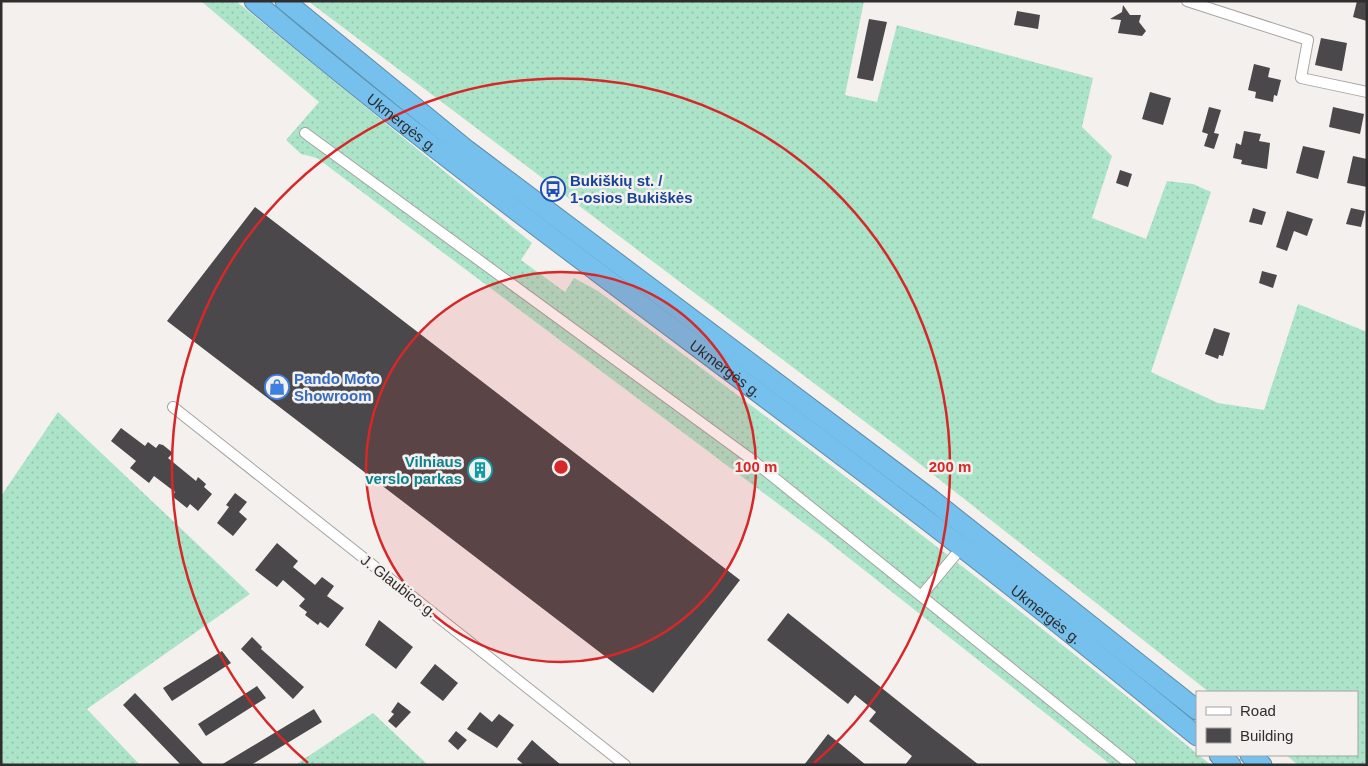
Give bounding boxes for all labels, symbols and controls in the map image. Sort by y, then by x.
street label: Ukmergės g. [364,89,441,155]
place label: Bukiškių st. / 1-osios Bukiškės [570,172,693,206]
bus stop icon: Bukiškių st. / 1-osios Bukiškės [540,176,566,202]
street label: Ukmergės g. [687,336,765,400]
place label: Pando Moto Showroom [294,370,380,404]
shop icon: Pando Moto Showroom [264,374,290,400]
place label: Vilniaus verslo parkas [365,453,462,487]
building icon: Vilniaus verslo parkas [467,457,493,483]
centre of rings [552,458,570,476]
text: 100 m [735,458,777,475]
text: 200 m [929,458,971,475]
street label: J. Glaubico g. [358,551,440,621]
street label: Ukmergės g. [1008,581,1085,647]
legend [1196,691,1358,756]
text: Road [1240,702,1276,719]
text: Building [1240,727,1293,744]

